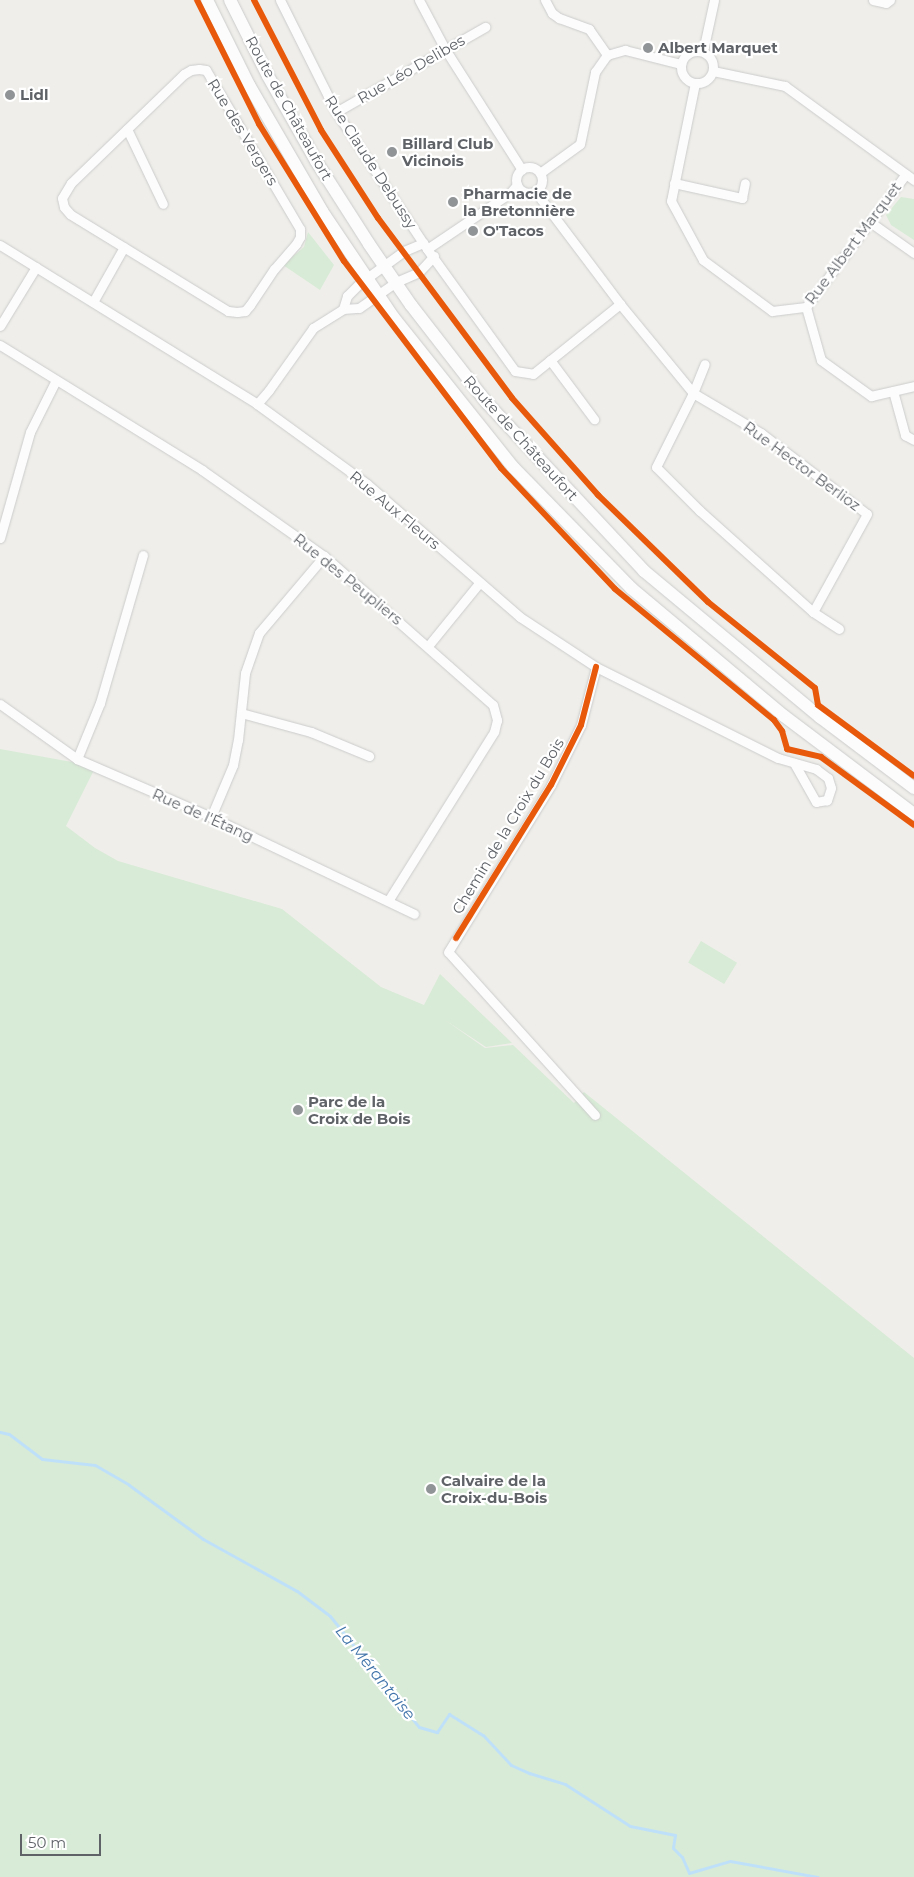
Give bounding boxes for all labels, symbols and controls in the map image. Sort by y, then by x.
street label: Rue Léo Delibes [354,31,468,107]
street label: Route de Châteaufort [242,33,336,183]
place label: Albert Marquet [658,39,778,57]
marker: Albert Marquet [642,42,654,54]
street label: Rue des Vergers [204,75,282,189]
place label: Lidl [20,86,48,104]
marker: Lidl [4,89,16,101]
street label: Rue Claude Debussy [321,92,421,232]
place label: Billard Club Vicinois [402,134,493,169]
marker: Billard Club Vicinois [386,146,398,158]
street label: Rue Albert Marquet [801,178,905,308]
place label: Pharmacie de la Bretonnière [463,184,575,219]
marker: Pharmacie de la Bretonnière [447,196,459,208]
place label: O'Tacos [483,222,544,240]
marker: O'Tacos [467,225,479,237]
street label: Route de Châteaufort [460,372,582,504]
street label: Rue Hector Berlioz [740,418,864,514]
street label: Rue Aux Fleurs [346,467,444,553]
street label: Rue des Peupliers [290,530,406,628]
street label: Chemin de la Croix du Bois [448,735,568,917]
street label: Rue de l'Étang [150,785,256,845]
place label: Parc de la Croix de Bois [308,1092,411,1127]
marker: Parc de la Croix de Bois [292,1104,304,1116]
place label: Calvaire de la Croix-du-Bois [441,1471,547,1506]
marker: Calvaire de la Croix-du-Bois [425,1483,437,1495]
water label: La Mérantaise [331,1622,419,1724]
scale bar [22,1824,104,1856]
text: 50 m [28,1833,66,1852]

